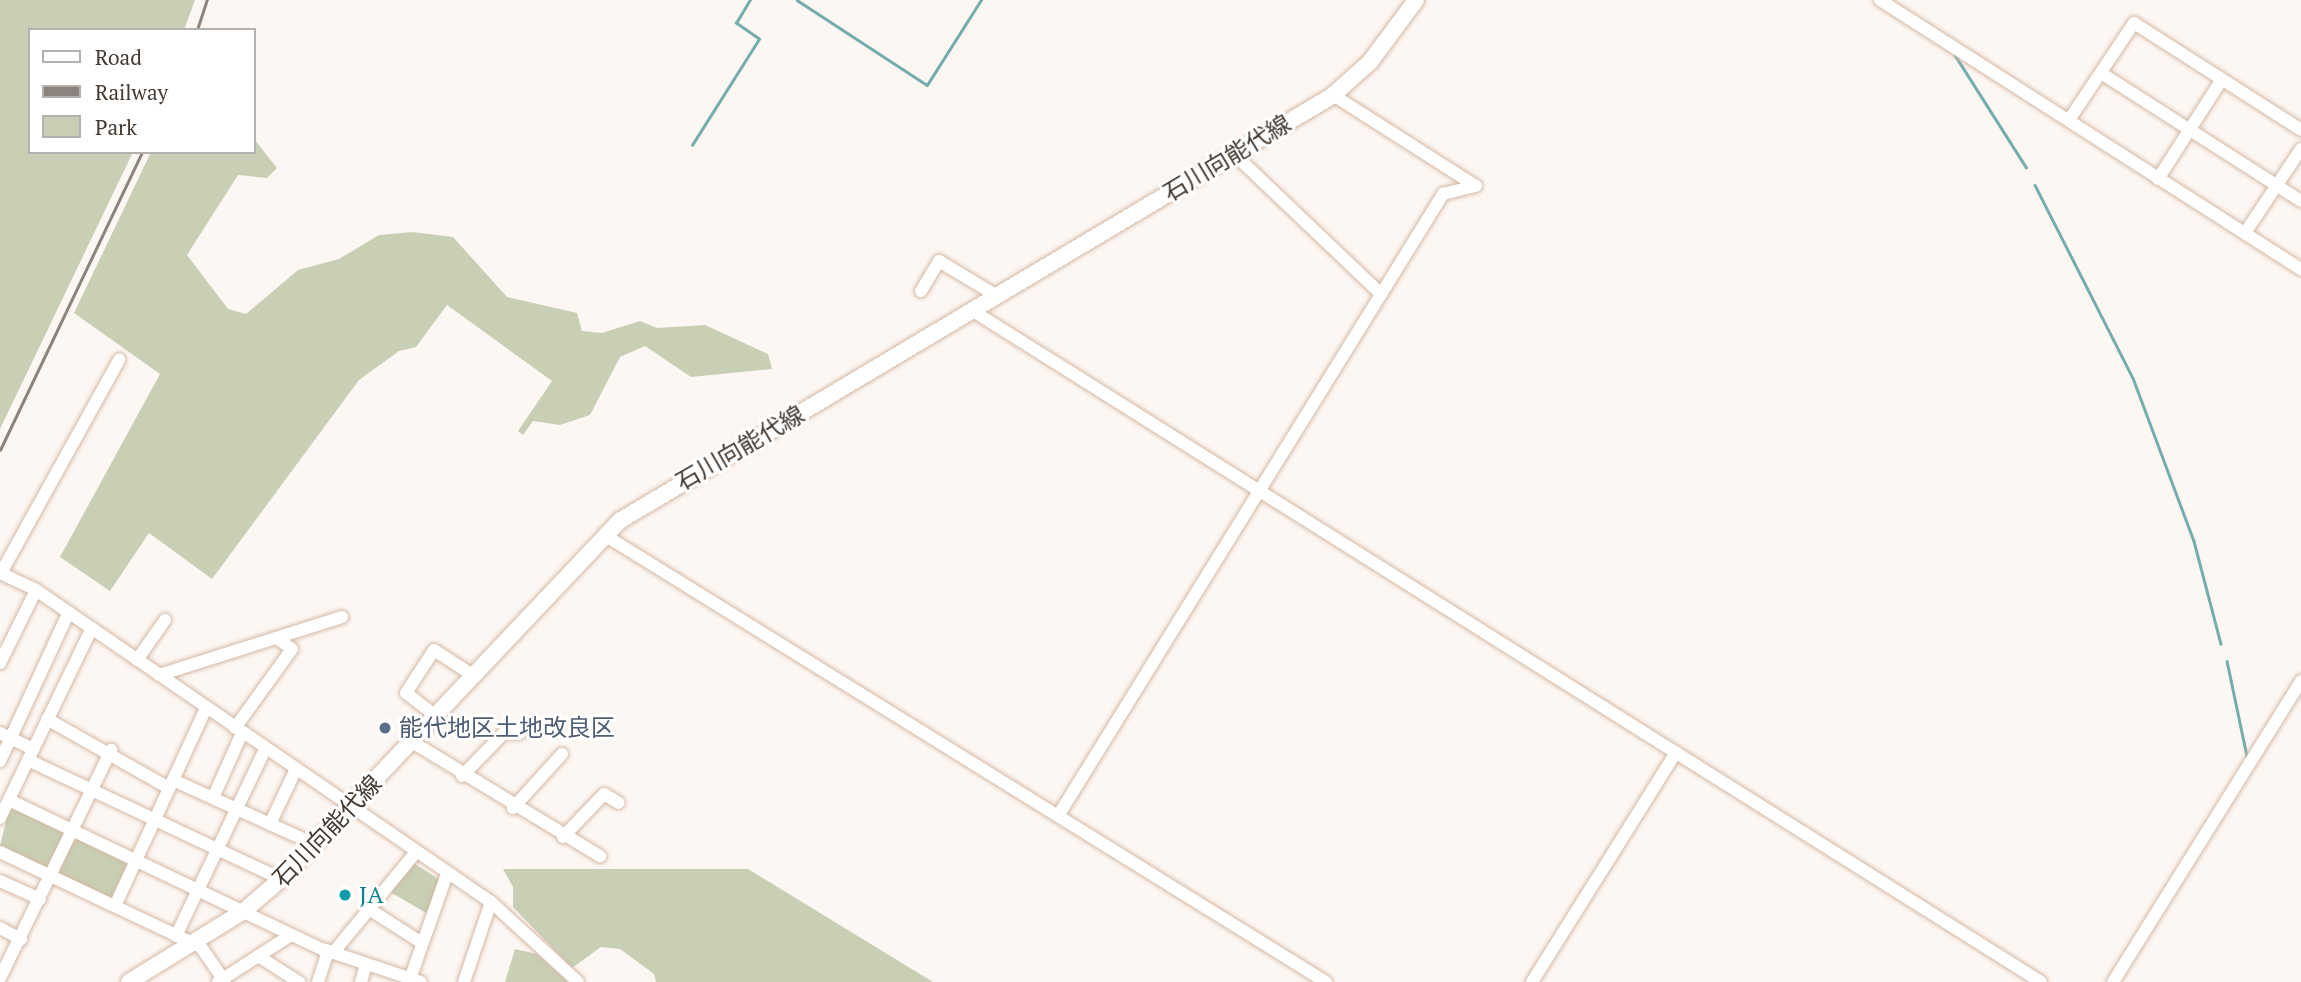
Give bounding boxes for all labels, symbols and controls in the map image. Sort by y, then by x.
legend [28,28,256,154]
text: Road [95,43,142,71]
text: Railway [95,78,168,106]
street label: 石川向能代線 [1158,109,1296,207]
text: Park [95,113,137,141]
street label: 石川向能代線 [670,400,810,496]
place label: 能代地区土地改良区 [399,714,615,742]
marker: 能代地区土地改良区 [377,720,393,736]
street label: 石川向能代線 [267,769,387,893]
place label: JA [359,881,384,909]
marker: JA [337,887,353,903]

